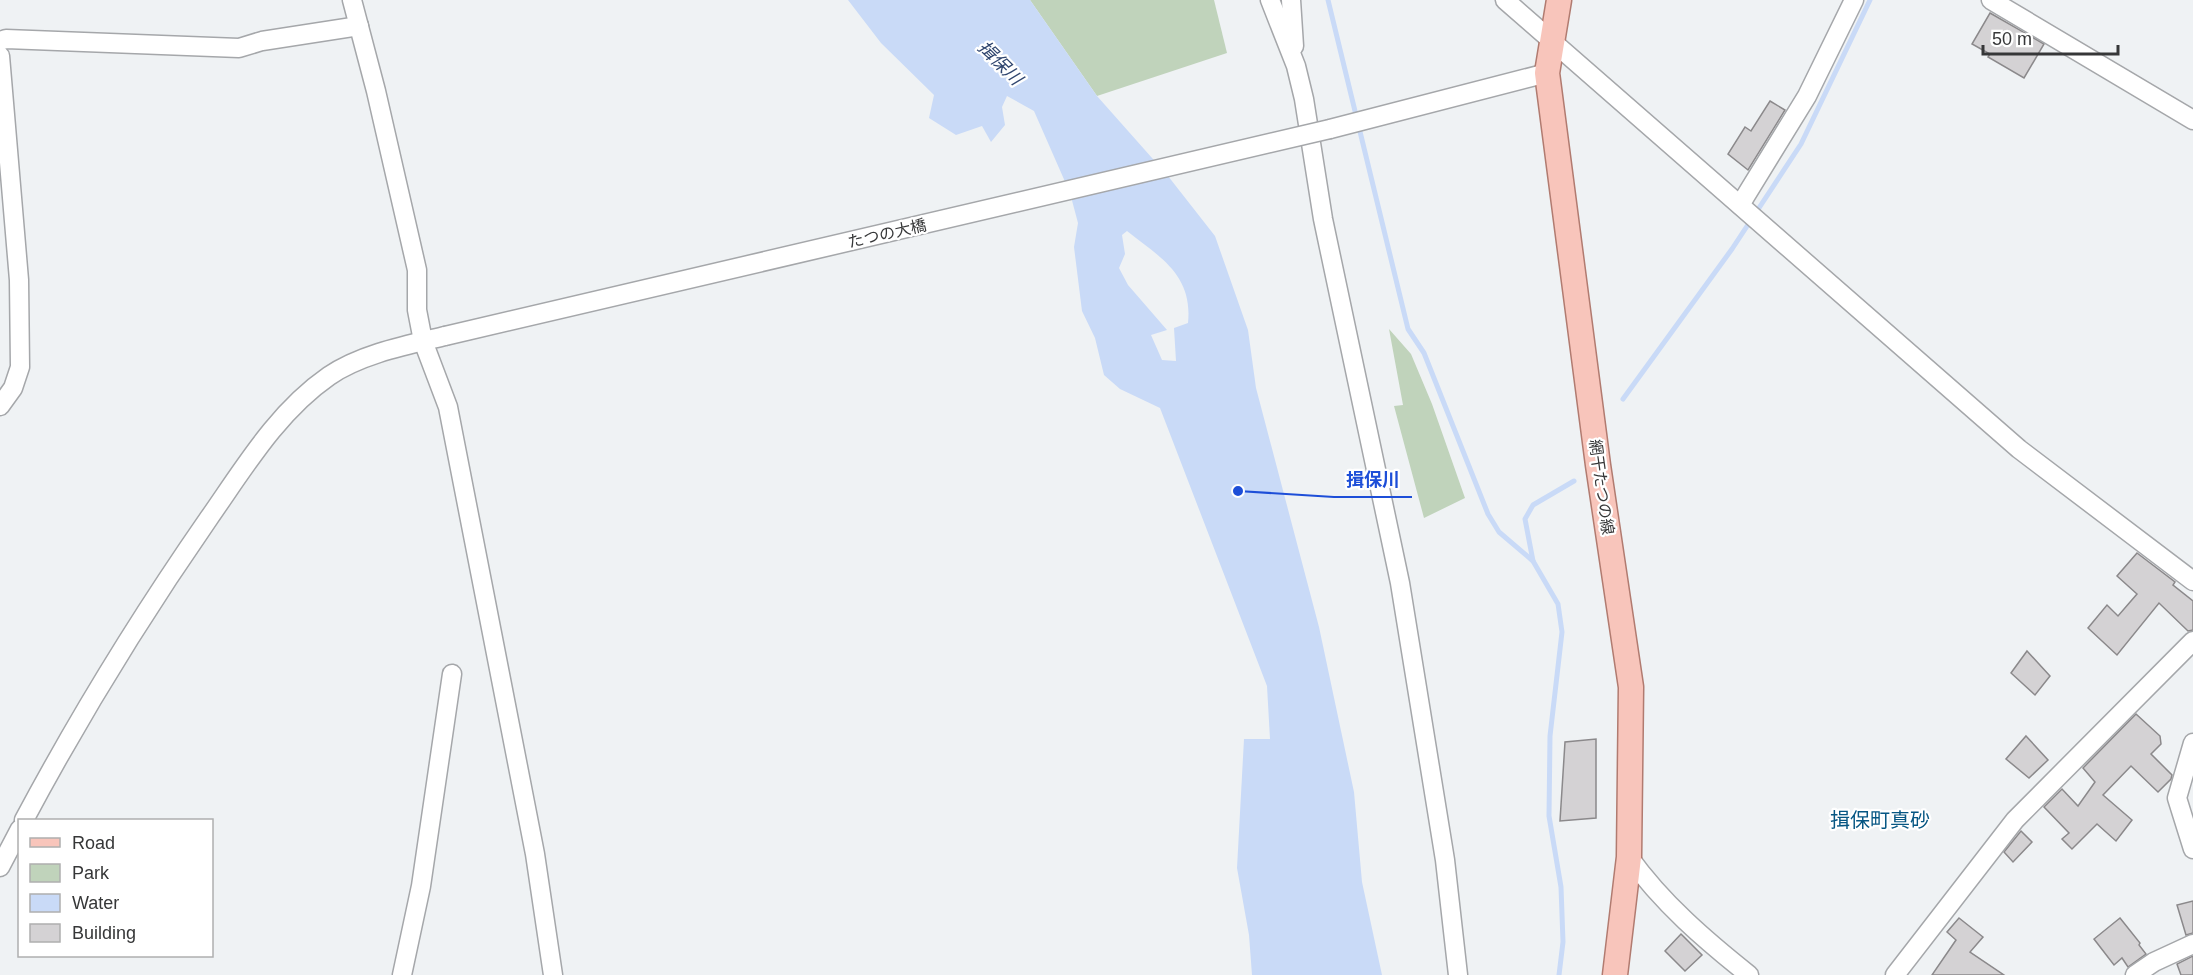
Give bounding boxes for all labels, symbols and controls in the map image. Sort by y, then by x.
scale bar [1983,18,2118,56]
text: 50 m [1992,29,2032,49]
water label: 揖保川 [974,37,1028,91]
street label: たつの大橋 [846,216,928,251]
street label: 網干たつの線 [1586,438,1617,536]
callout: 揖保川 [1334,461,1412,497]
text: 揖保川 [1346,470,1400,490]
district label: 揖保町真砂 [1830,809,1930,831]
legend [18,819,213,957]
text: Road [72,833,115,853]
text: Park [72,863,110,883]
text: Water [72,893,119,913]
text: Building [72,923,136,943]

